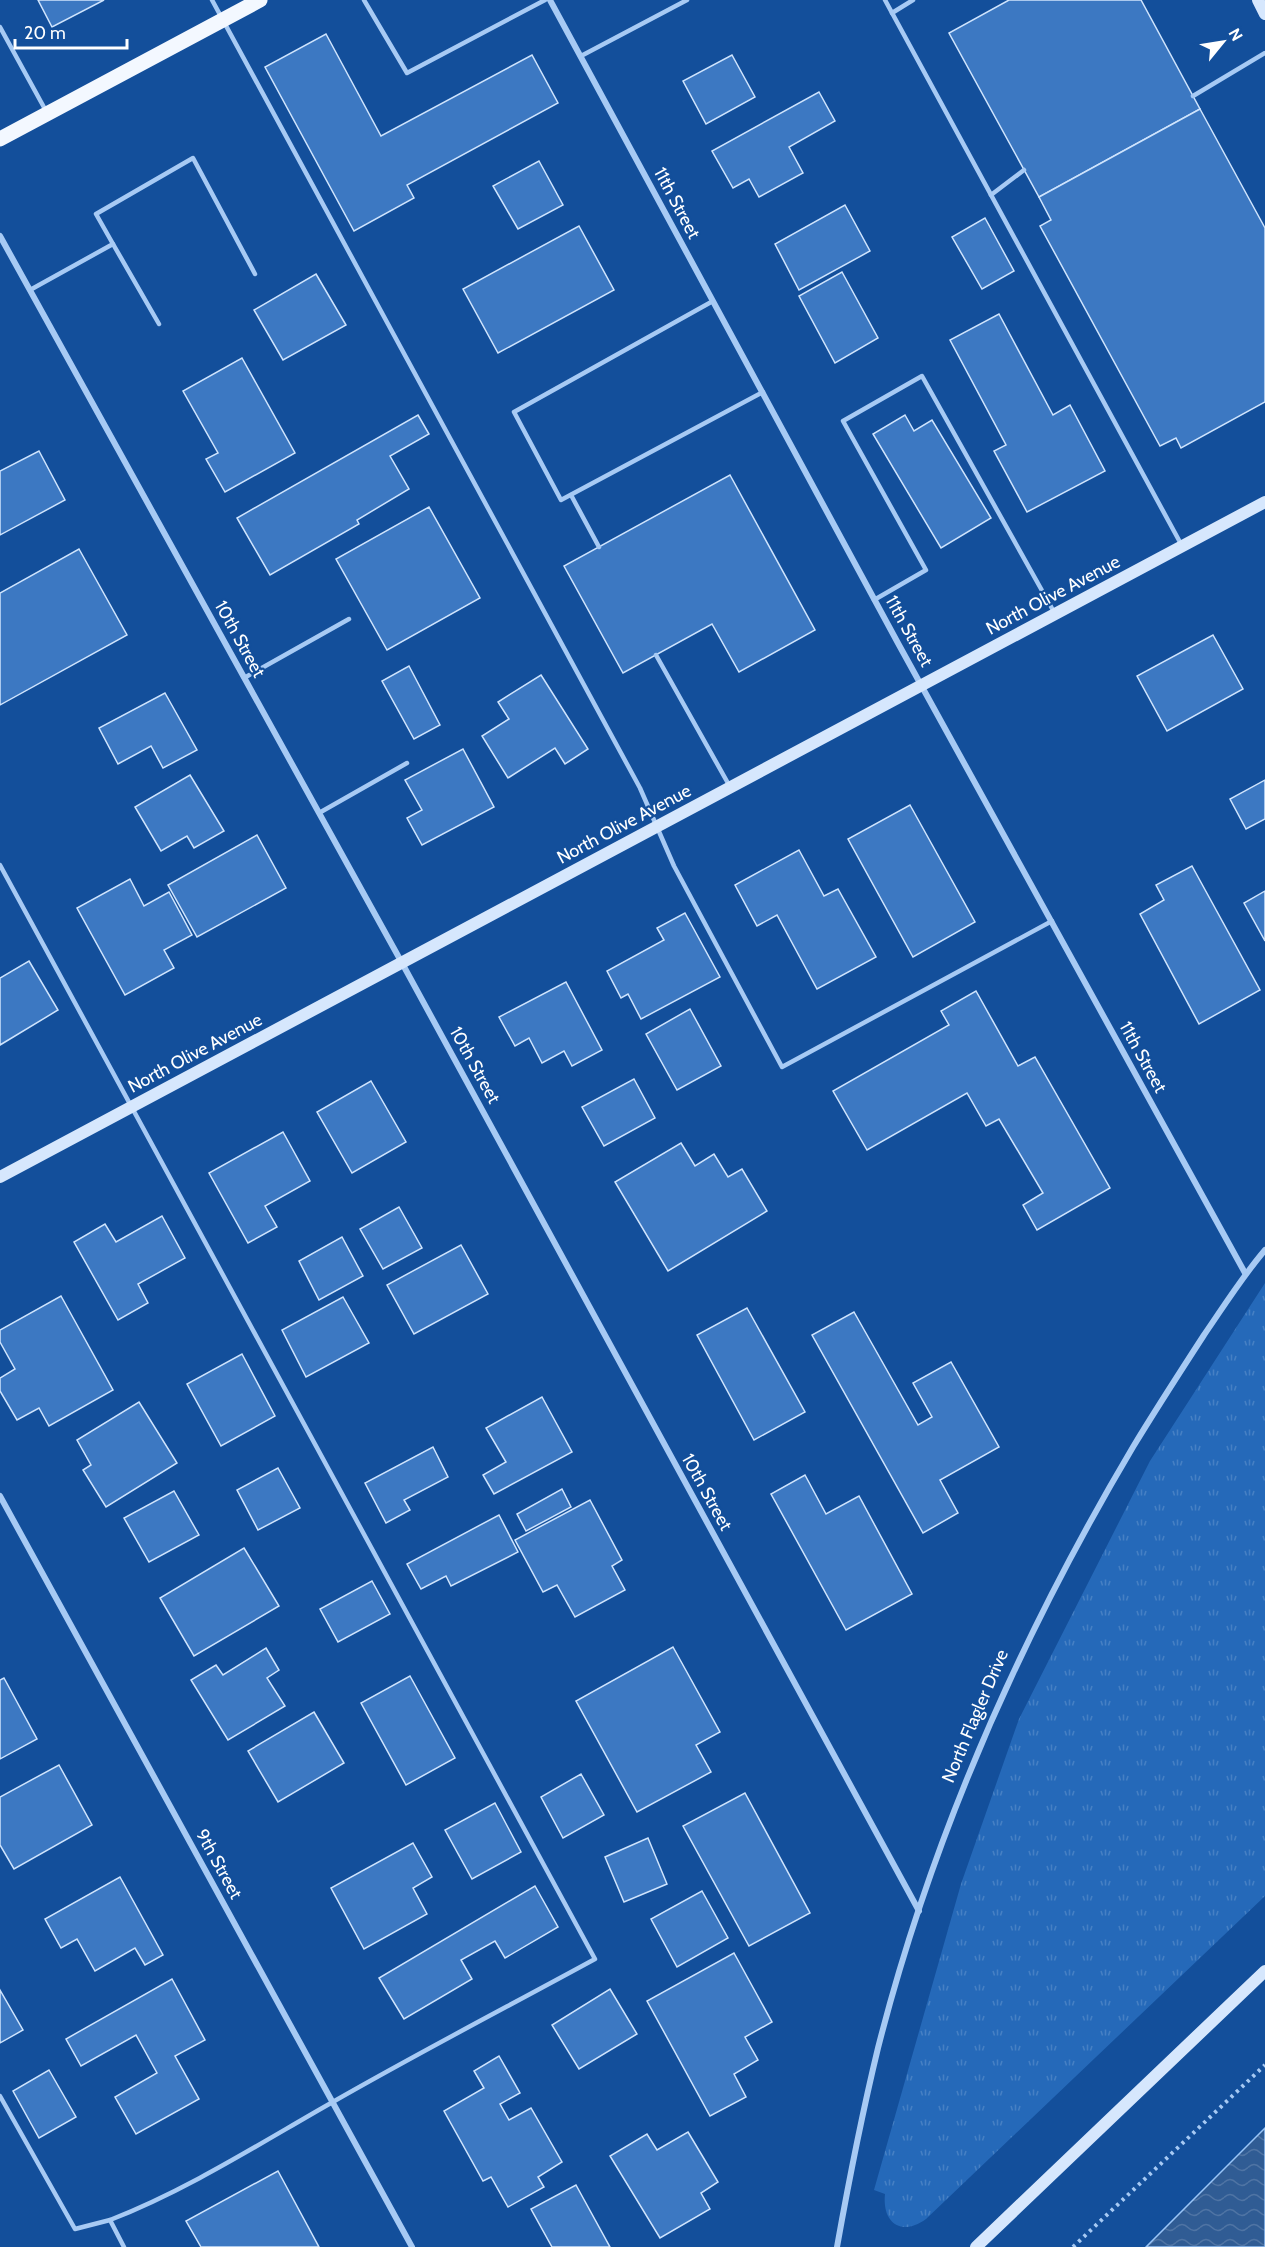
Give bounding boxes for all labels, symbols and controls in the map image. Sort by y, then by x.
scale bar [15,12,128,50]
north arrow [1193,12,1253,72]
text: 20 m [24,22,66,44]
text: N [1225,25,1247,44]
street label: 11th Street [649,163,705,243]
street label: North Olive Avenue [982,550,1124,640]
street label: 11th Street [881,592,937,670]
street label: 10th Street [210,597,270,681]
street label: North Olive Avenue [553,779,695,869]
street label: North Olive Avenue [124,1008,266,1098]
street label: 11th Street [1115,1018,1171,1096]
street label: 10th Street [445,1023,505,1107]
street label: 10th Street [677,1450,737,1534]
street label: North Flagler Drive [937,1646,1013,1786]
street label: 9th Street [191,1825,247,1903]

